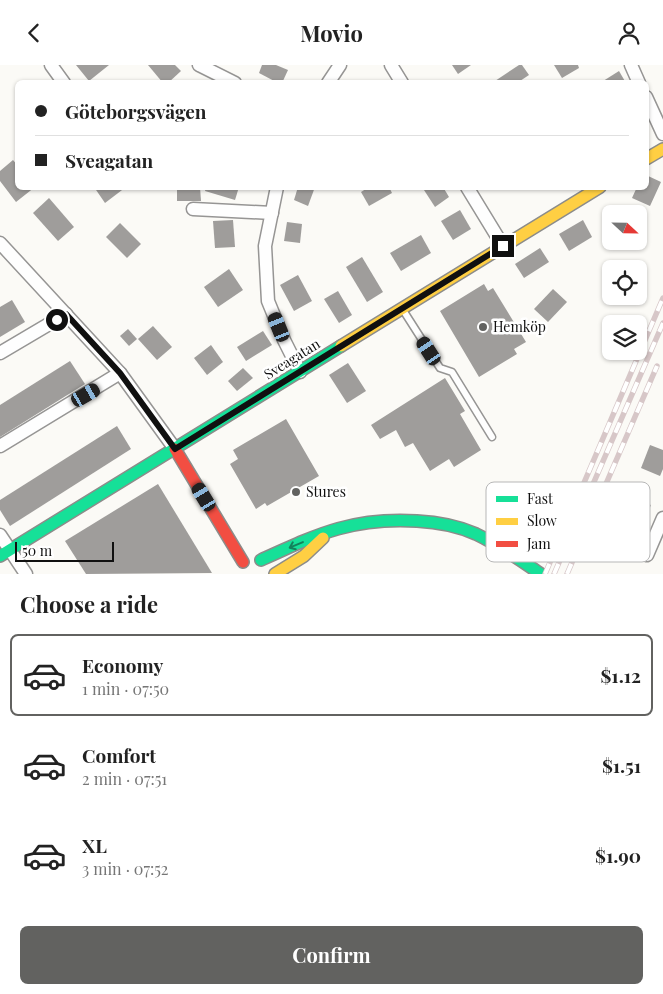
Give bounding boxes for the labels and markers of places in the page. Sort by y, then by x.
place label: Hemköp [493,317,546,336]
marker: Hemköp [477,321,489,333]
place label: Stures [306,482,346,501]
marker: Stures [290,486,302,498]

